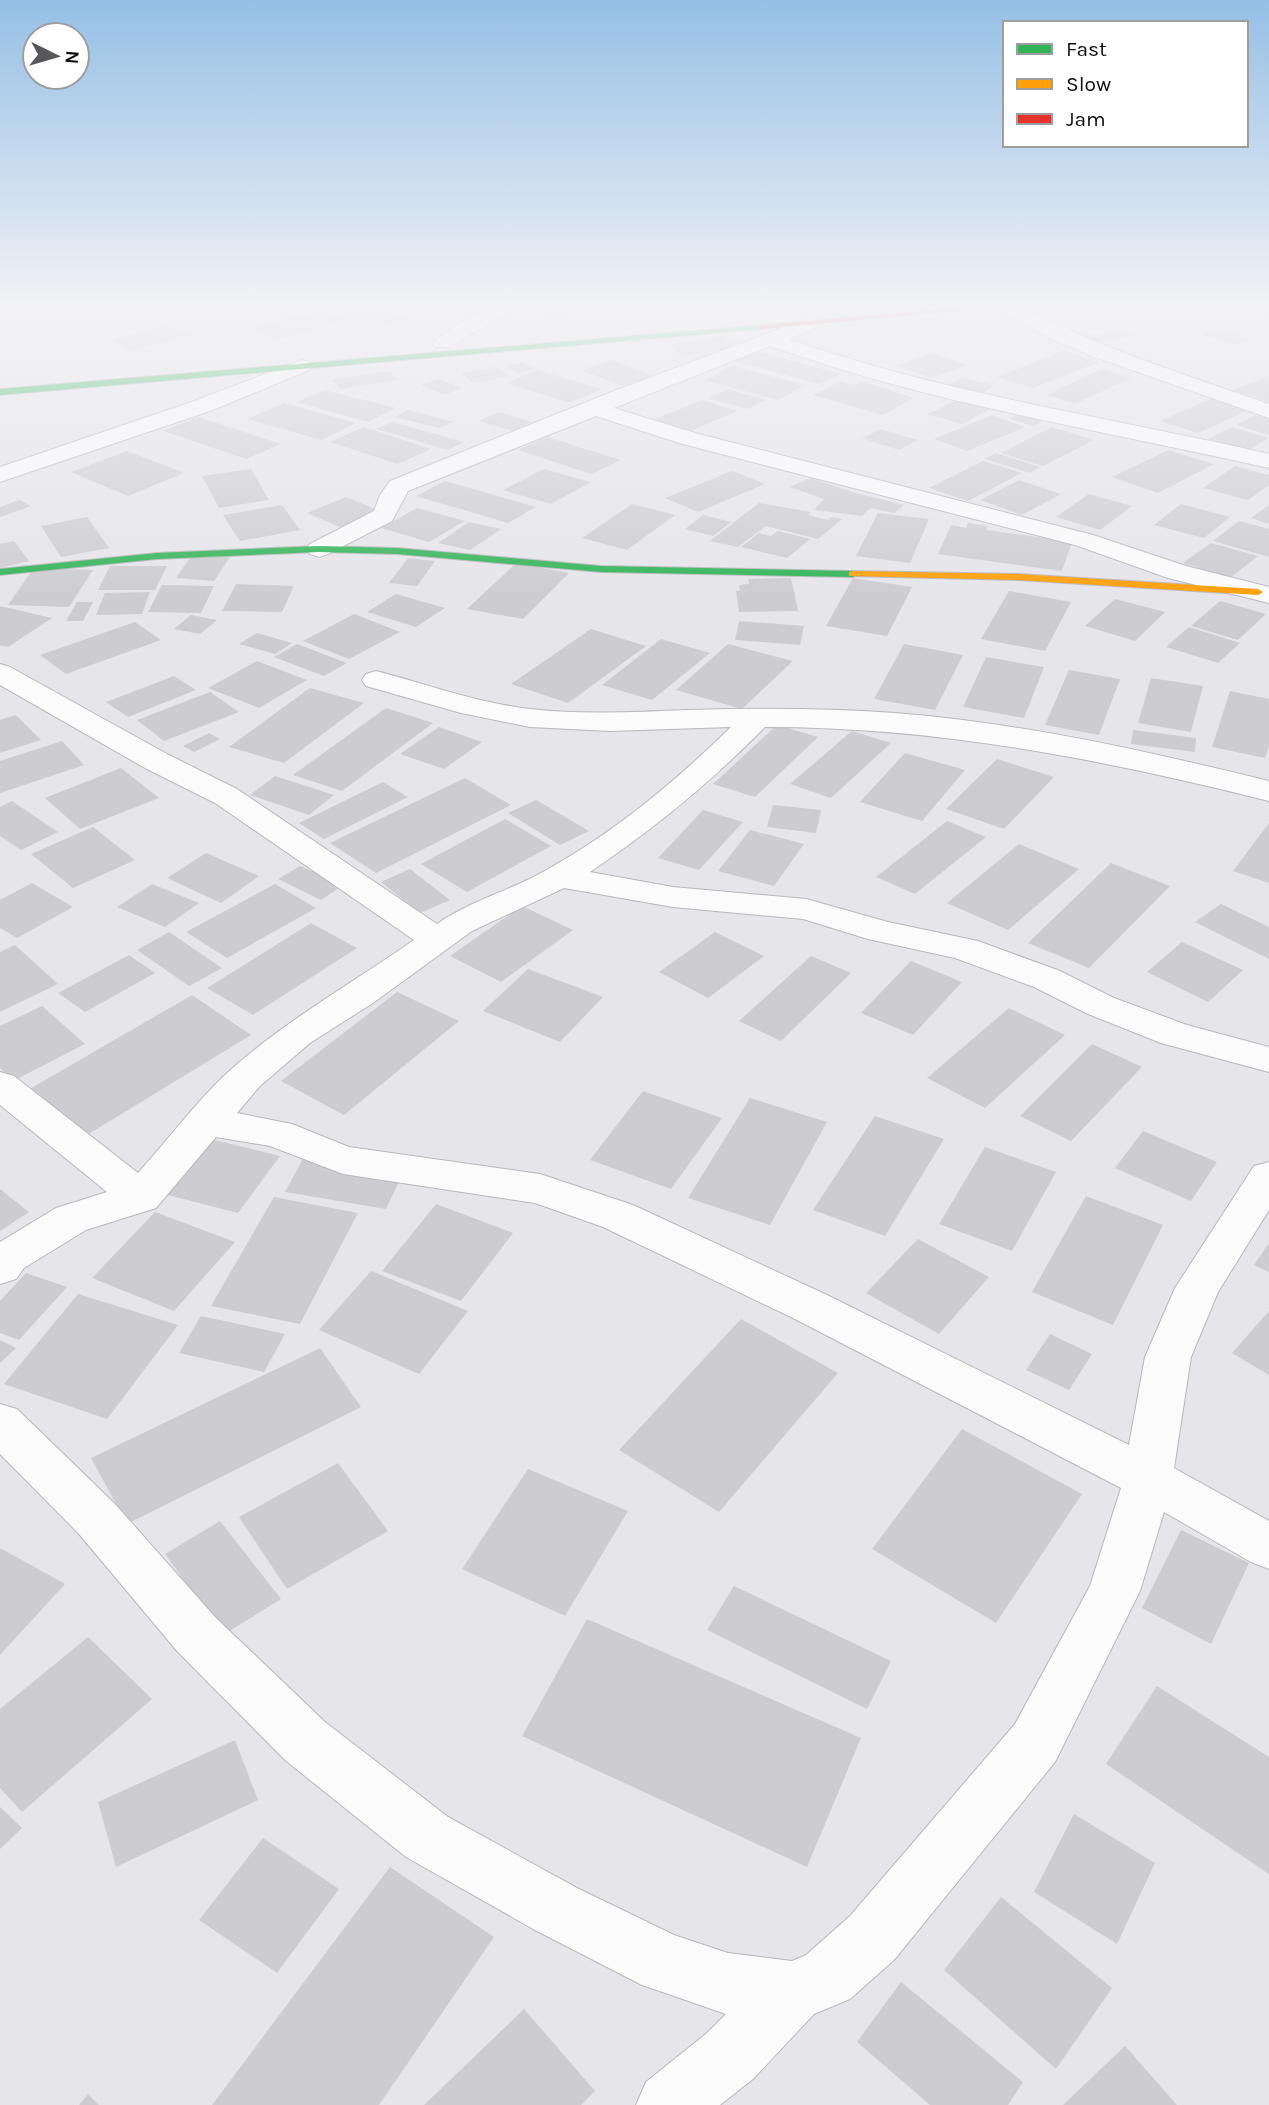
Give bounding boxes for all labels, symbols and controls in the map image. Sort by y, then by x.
north arrow [21,21,91,91]
legend [1003,21,1248,147]
text: Fast [1066,37,1107,61]
text: N [60,50,83,65]
text: Slow [1066,72,1111,96]
text: Jam [1066,107,1106,131]

